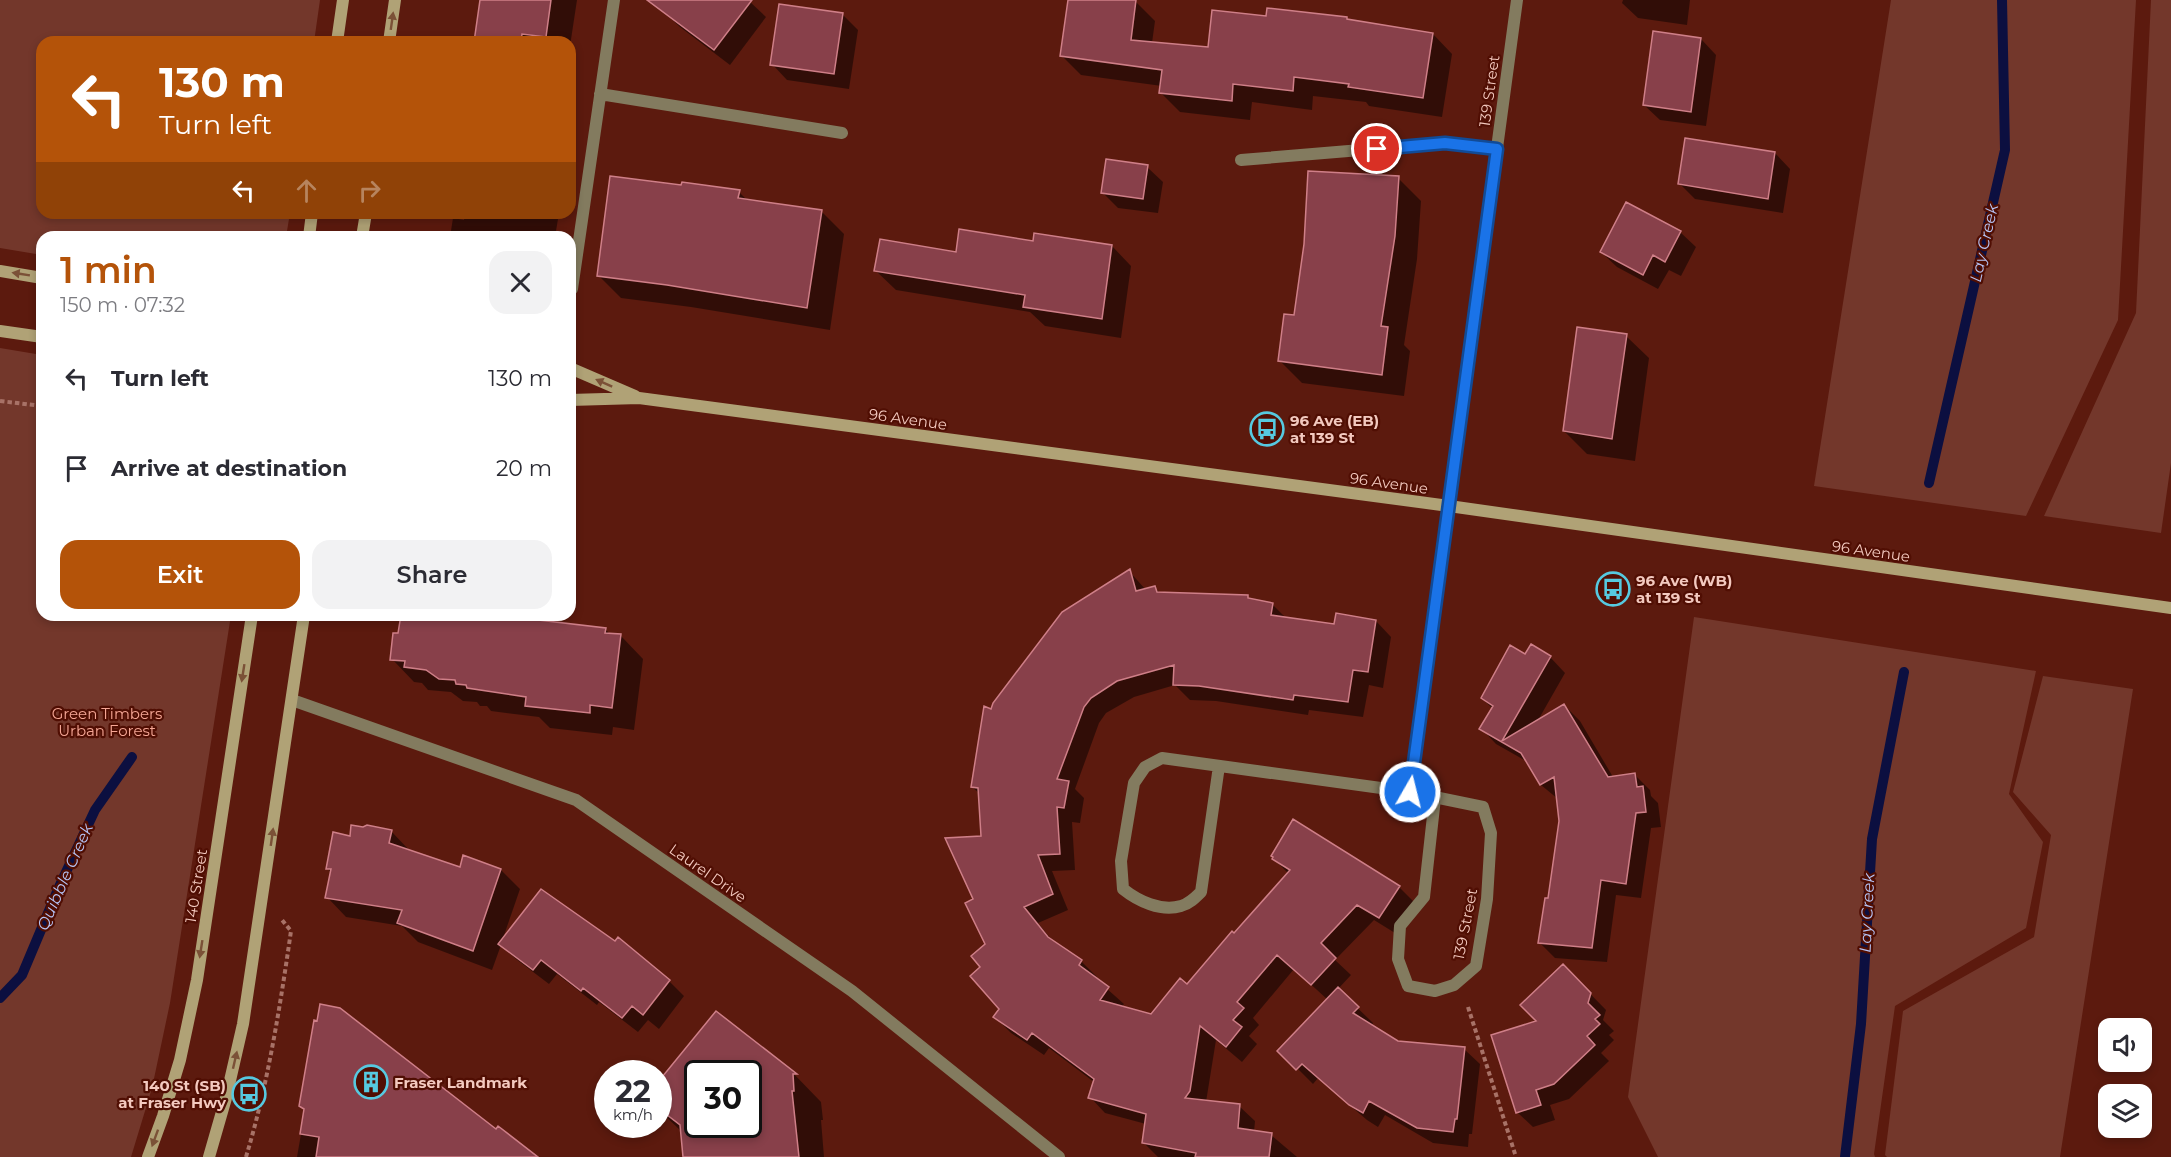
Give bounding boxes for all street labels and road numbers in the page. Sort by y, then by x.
street label: 139 Street [1475,54,1503,128]
street label: 96 Avenue [868,404,948,434]
street label: 96 Avenue [1349,468,1429,498]
street label: 96 Avenue [1831,536,1911,566]
street label: Laurel Drive [666,839,750,907]
street label: 140 Street [181,848,211,924]
street label: 139 Street [1449,887,1481,961]

